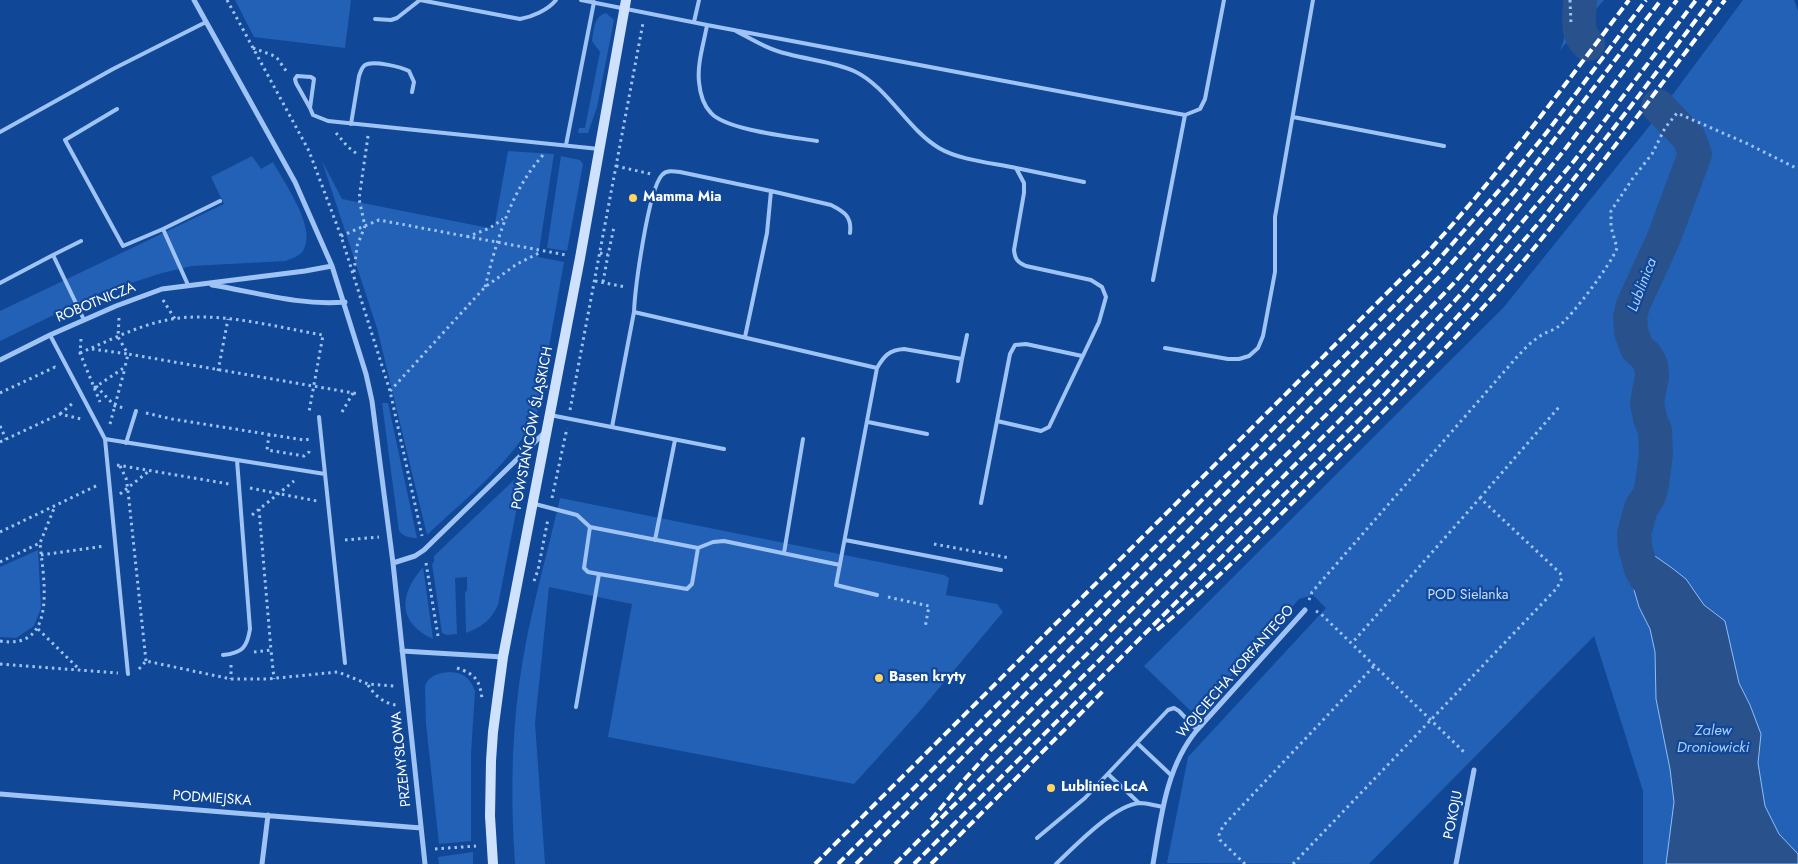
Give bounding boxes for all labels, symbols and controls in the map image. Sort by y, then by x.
place label: Mamma Mia [643,190,722,206]
marker: Mamma Mia [627,192,639,204]
water label: Lublinica [1625,256,1661,314]
street label: ROBOTNICZA [54,279,138,327]
street label: POWSTAŃCÓW ŚLĄSKICH [509,345,557,511]
park label: POD Sielanka [1427,588,1509,604]
street label: WOJCIECHA KORFANTEGO [1174,602,1298,742]
place label: Basen kryty [889,670,966,686]
marker: Basen kryty [873,672,885,684]
street label: PRZEMYSŁOWA [389,710,415,808]
water label: Zalew Droniowicki [1677,722,1749,757]
place label: Lubliniec LcA [1061,780,1148,796]
marker: Lubliniec LcA [1045,782,1057,794]
street label: PODMIEJSKA [172,788,252,810]
street label: POKOJU [1441,789,1467,841]

